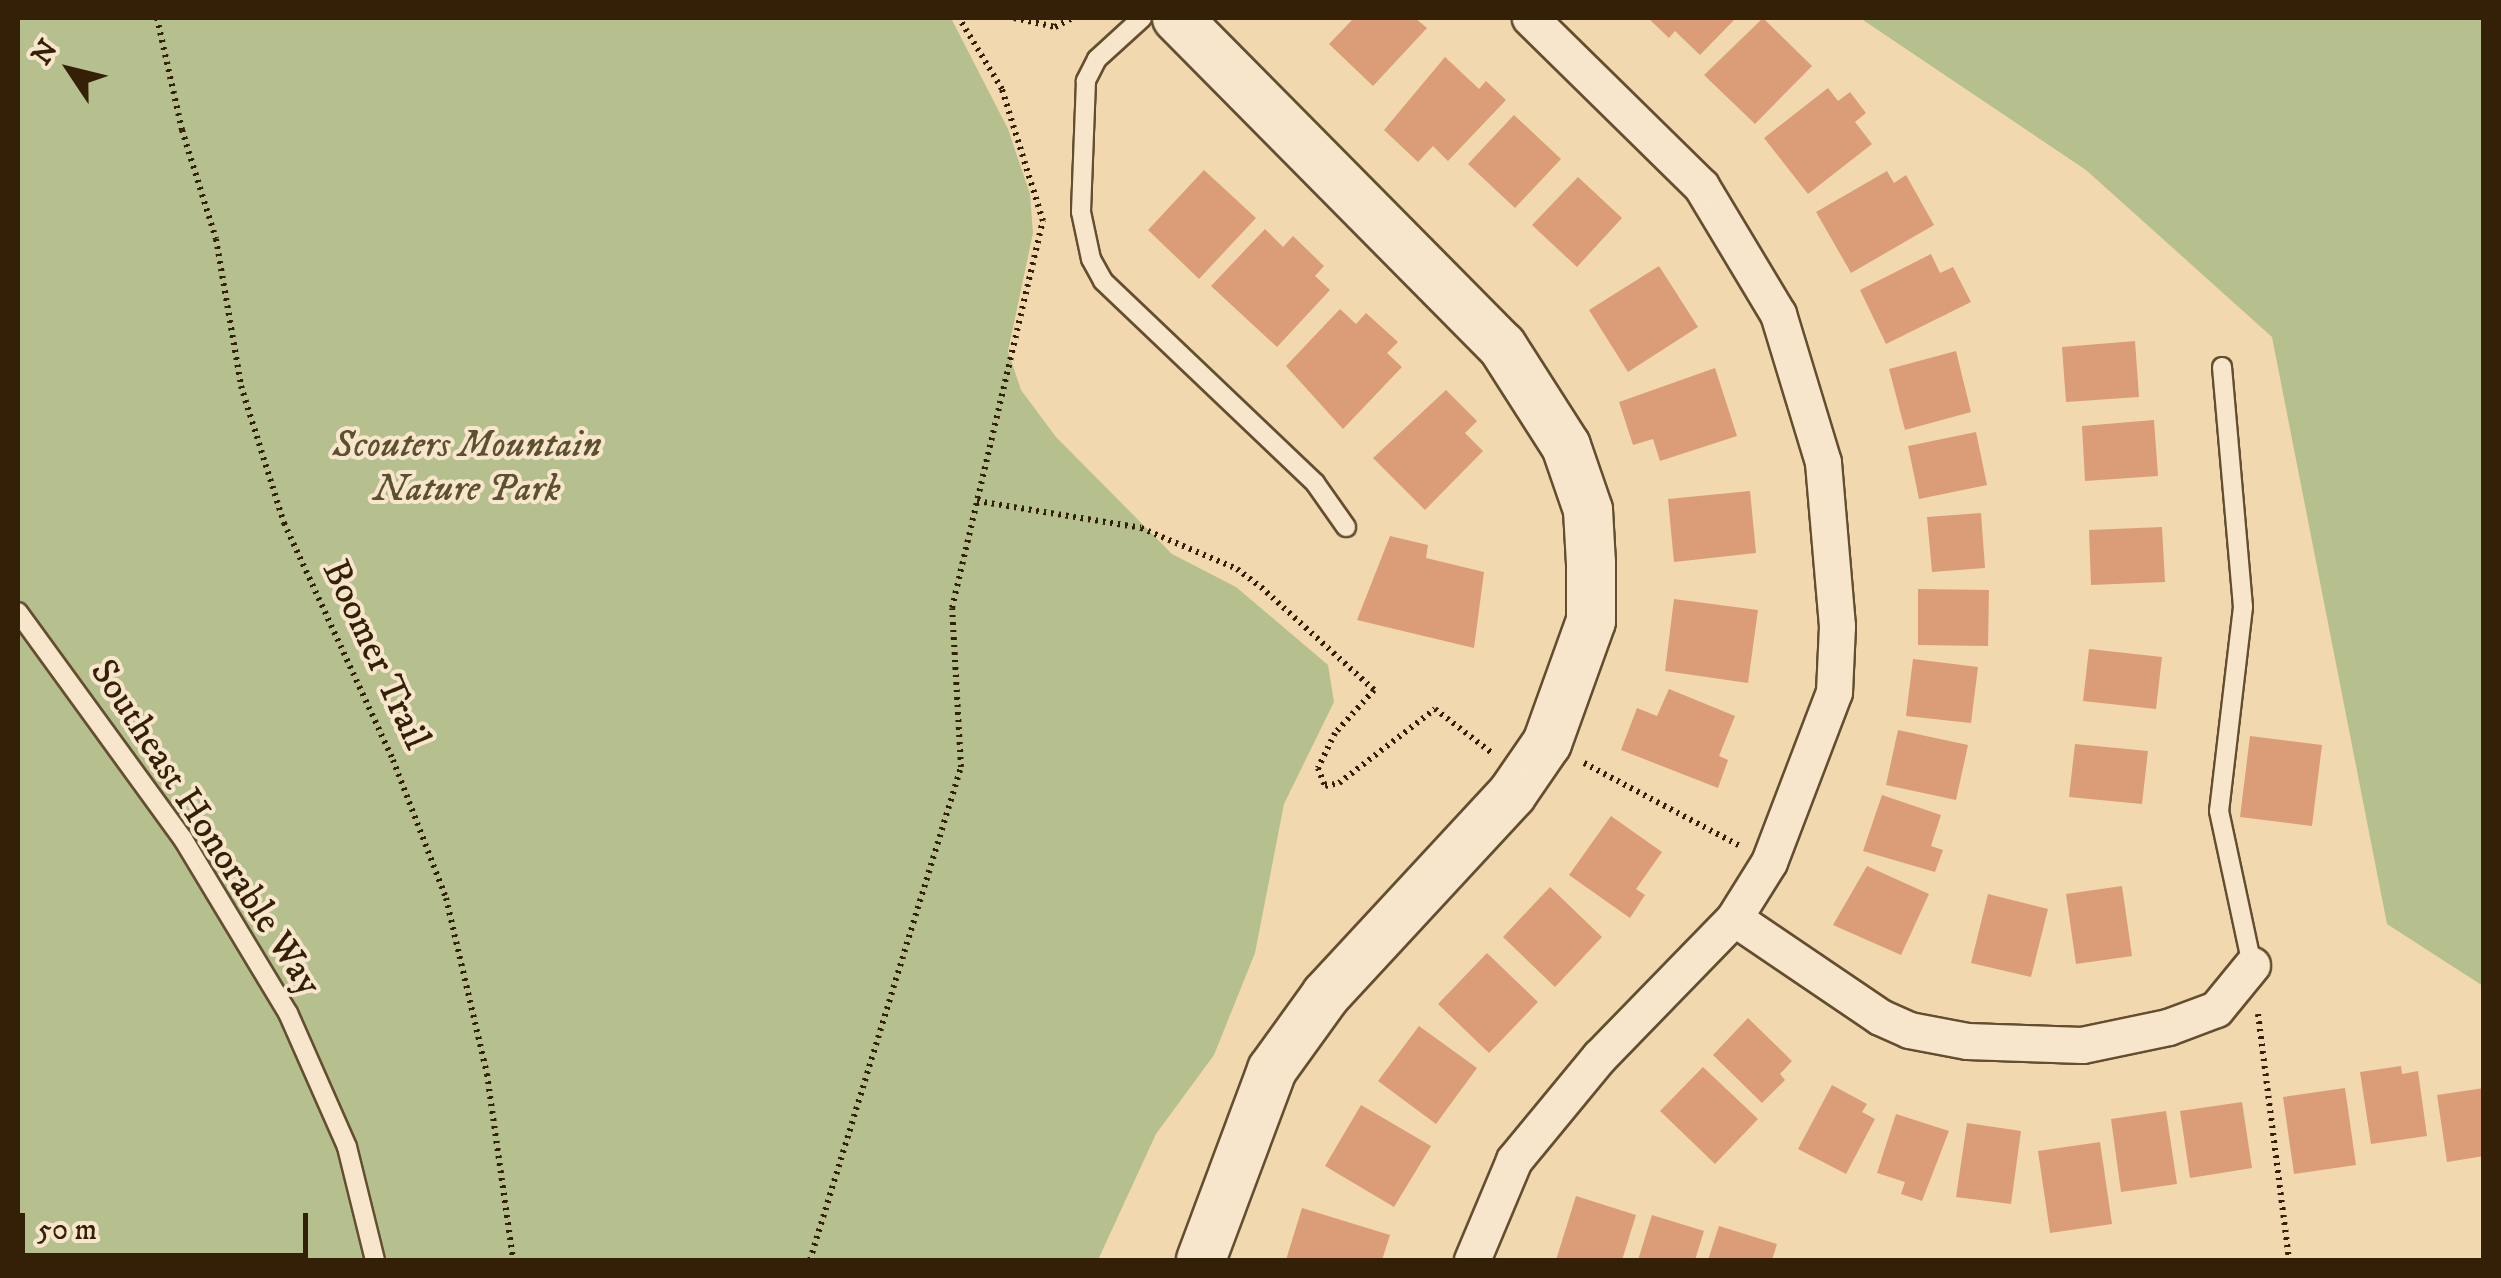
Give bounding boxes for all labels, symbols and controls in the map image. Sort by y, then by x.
north arrow [20,20,120,120]
text: N [24,33,66,72]
park label: Scouters Mountain Nature Park [333,423,601,512]
street label: Boomer Trail [311,553,439,757]
street label: Southeast Honorable Way [79,652,331,1004]
scale bar [25,1193,312,1255]
text: 50 m [37,1212,97,1249]

